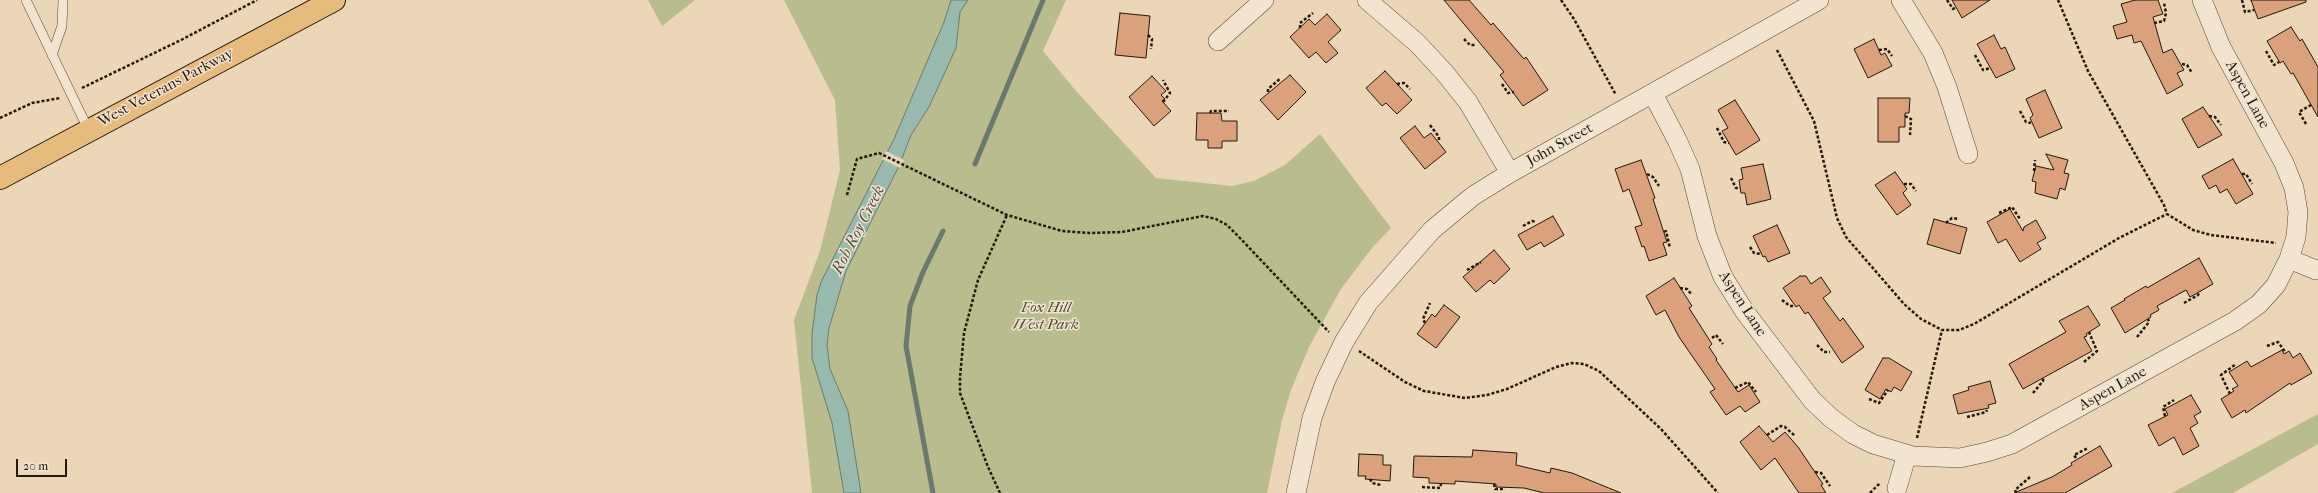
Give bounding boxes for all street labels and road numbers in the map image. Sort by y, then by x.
street label: West Veterans Parkway [95,45,237,131]
street label: Aspen Lane [2221,58,2273,132]
street label: John Street [1524,119,1596,171]
street label: Aspen Lane [1714,268,1770,340]
street label: Aspen Lane [2076,363,2150,415]

